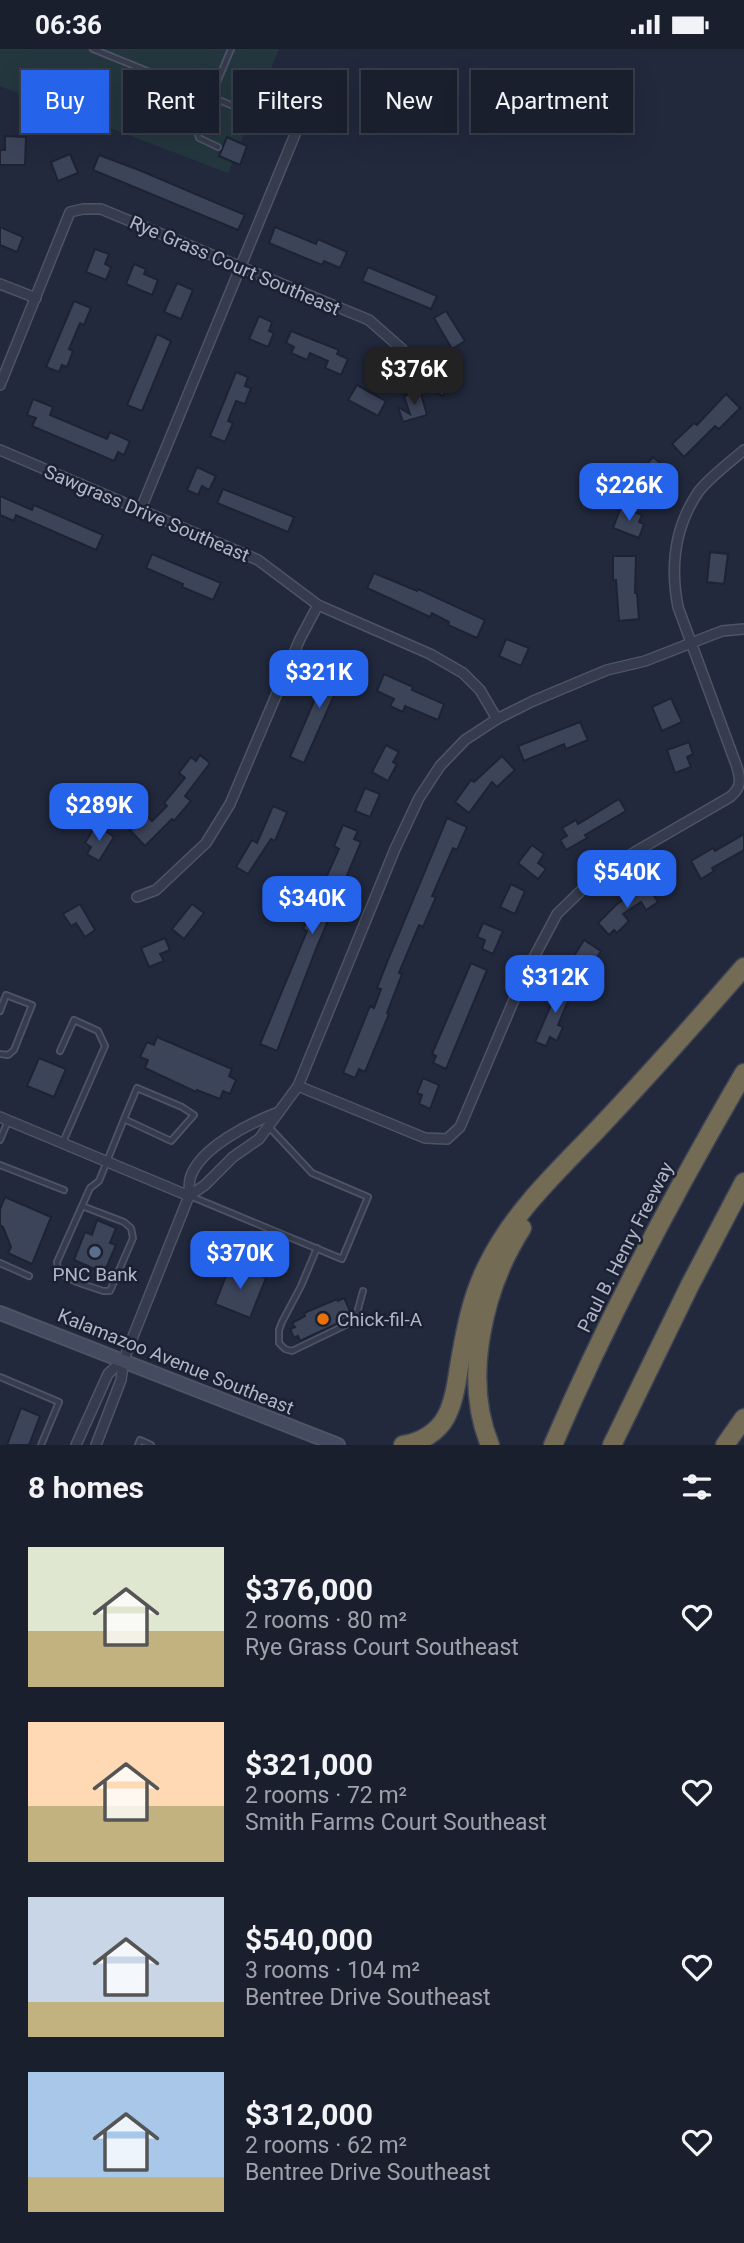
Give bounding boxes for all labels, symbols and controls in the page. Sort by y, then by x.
text: 06:36 [35,10,102,40]
chip: Buy [21,70,109,133]
chip: Rent [123,70,219,133]
chip: Filters [233,70,347,133]
chip: New [361,70,457,133]
chip: Apartment [471,70,633,133]
street label: Rye Grass Court Southeast [126,211,343,320]
pin: $376K [365,347,463,407]
text: $376K [380,356,448,383]
street label: Sawgrass Drive Southeast [41,460,253,567]
pin: $226K [580,463,678,523]
text: $226K [595,472,663,499]
pin: $321K [270,651,368,710]
text: $321K [285,659,353,686]
pin: $289K [50,783,148,843]
text: $289K [65,792,133,819]
pin: $540K [578,851,676,910]
text: $540K [593,859,661,886]
pin: $340K [263,877,361,936]
text: $340K [278,885,346,912]
pin: $312K [506,955,604,1015]
text: $312K [521,964,589,991]
street label: Paul B. Henry Freeway [572,1158,678,1336]
pin: $370K [191,1231,289,1291]
text: $370K [206,1240,274,1267]
marker: PNC Bank [87,1244,103,1260]
place label: PNC Bank [53,1263,138,1286]
street label: Kalamazoo Avenue Southeast [54,1304,297,1419]
place label: Chick-fil-A [337,1308,423,1331]
marker: Chick-fil-A [315,1311,331,1327]
icon: filters [678,1468,716,1506]
text: 8 homes [28,1470,144,1505]
text: $376,000 [245,1572,373,1607]
icon: home [84,1575,168,1659]
icon: heart [678,1598,716,1636]
text: 2 rooms · 80 m² [245,1607,407,1634]
text: Rye Grass Court Southeast [245,1634,519,1661]
text: $321,000 [245,1747,373,1782]
icon: home [84,1750,168,1834]
icon: heart [678,1773,716,1811]
text: 2 rooms · 72 m² [245,1782,407,1809]
text: Smith Farms Court Southeast [245,1809,547,1836]
text: $540,000 [245,1922,373,1957]
icon: home [84,1925,168,2009]
icon: heart [678,1948,716,1986]
text: 3 rooms · 104 m² [245,1957,420,1984]
text: Bentree Drive Southeast [245,1984,491,2011]
text: $312,000 [245,2097,373,2132]
icon: home [84,2100,168,2184]
icon: heart [678,2123,716,2161]
text: 2 rooms · 62 m² [245,2132,407,2159]
text: Bentree Drive Southeast [245,2159,491,2186]

